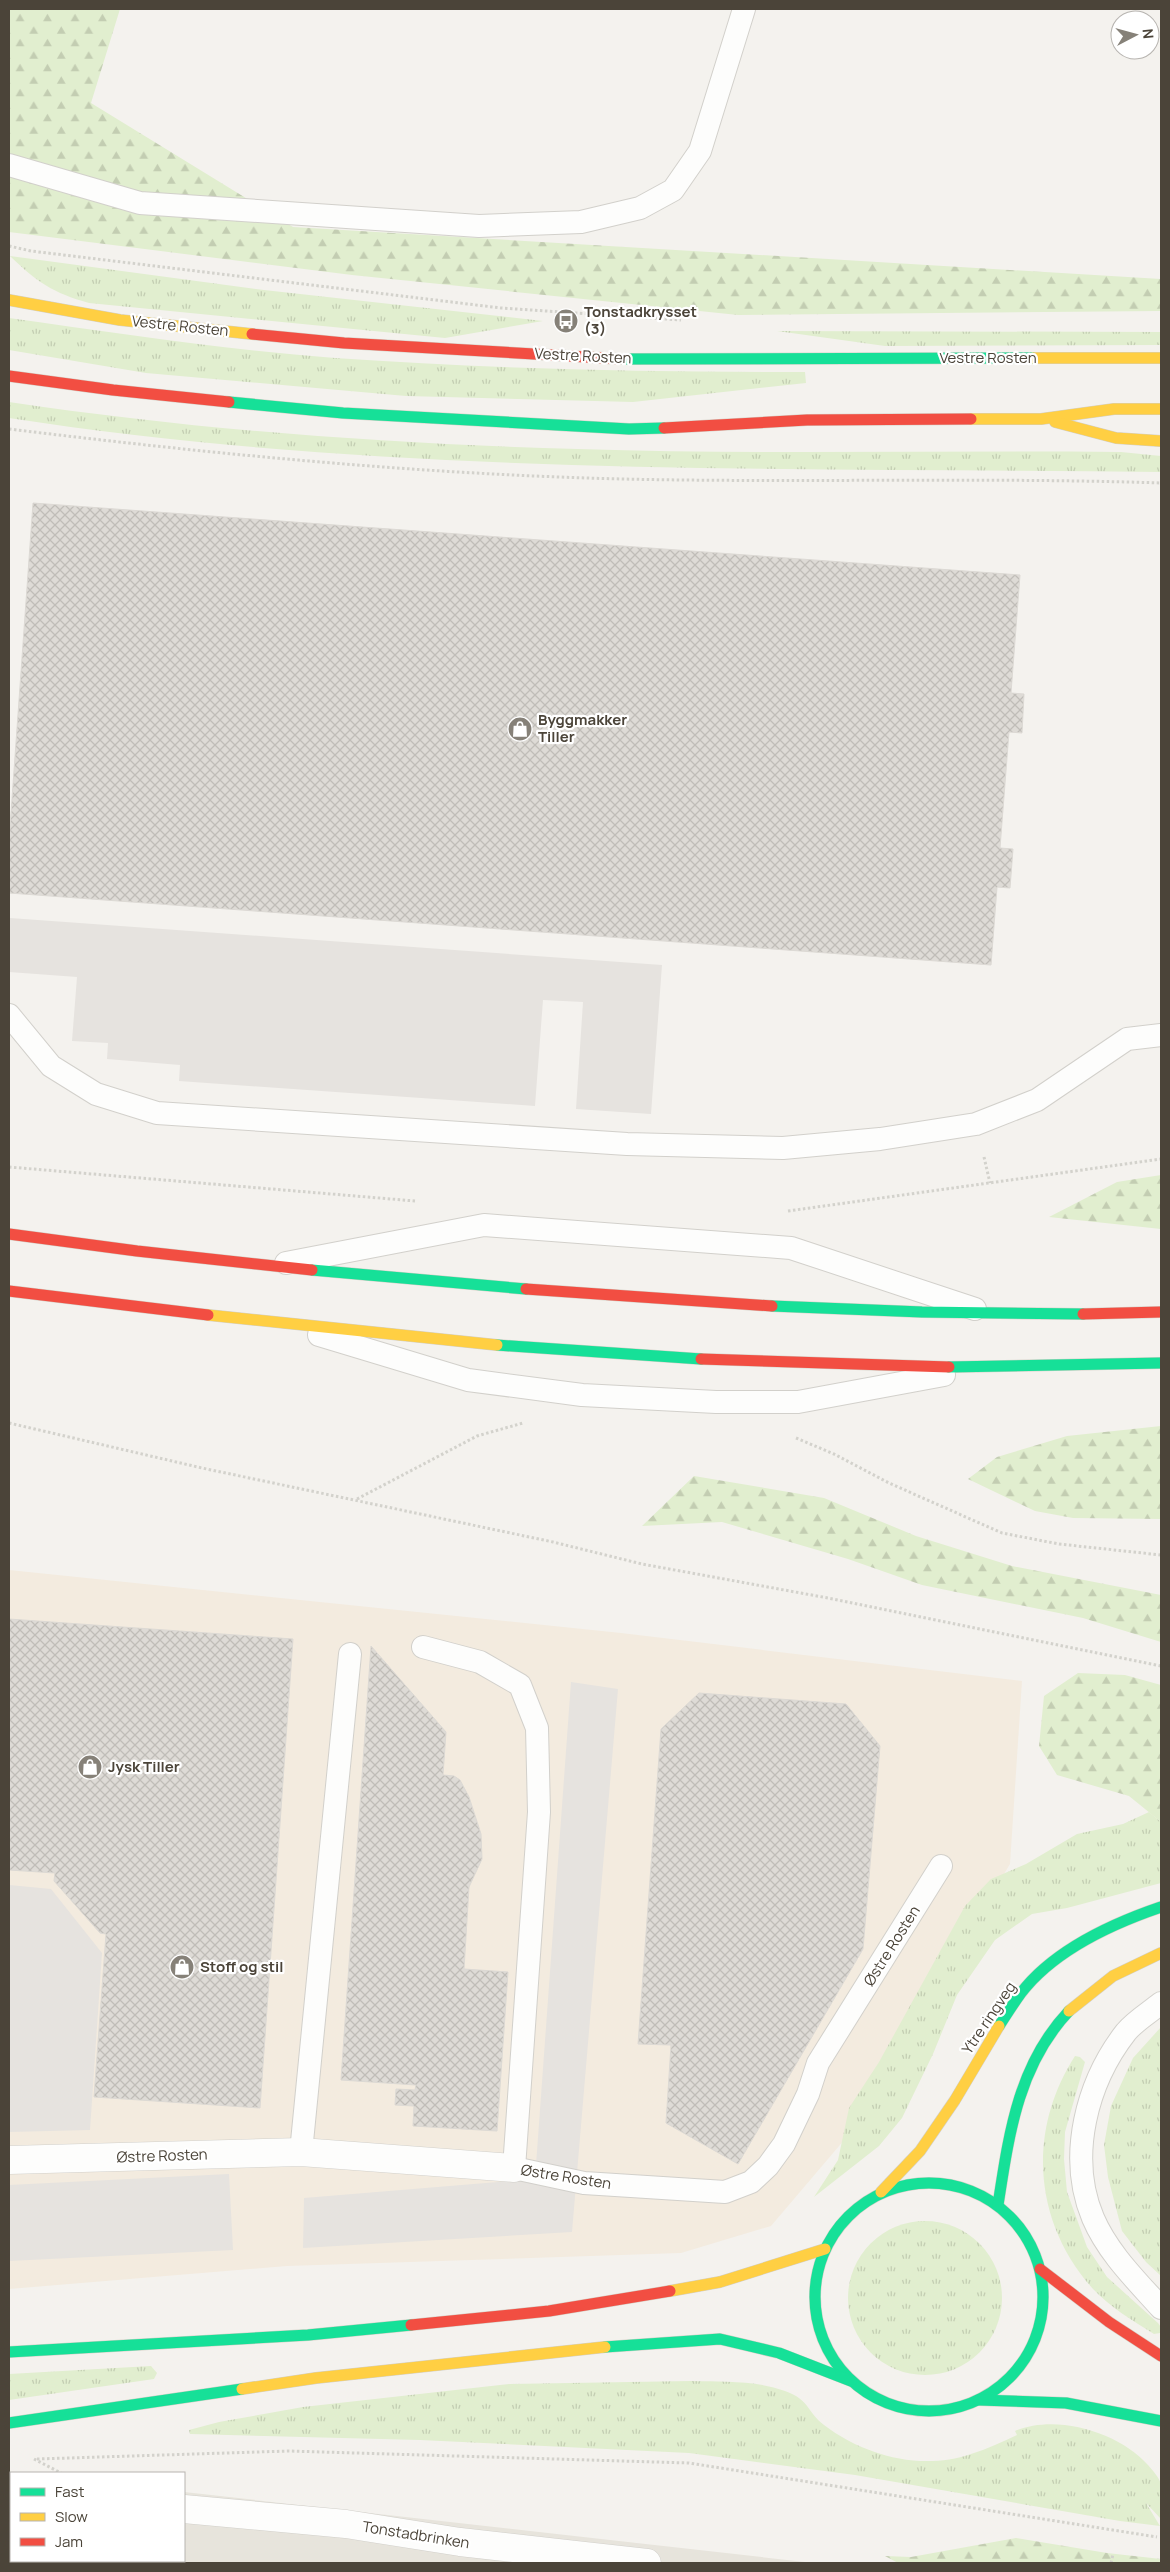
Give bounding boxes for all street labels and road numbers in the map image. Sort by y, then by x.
street label: Vestre Rosten [131,310,230,341]
street label: Vestre Rosten [534,342,632,369]
street label: Vestre Rosten [939,347,1037,368]
street label: Østre Rosten [859,1901,925,1990]
street label: Ytre ringveg [957,1977,1021,2058]
street label: Østre Rosten [116,2143,208,2168]
street label: Østre Rosten [519,2159,613,2194]
street label: Tonstadbrinken [361,2516,471,2553]

